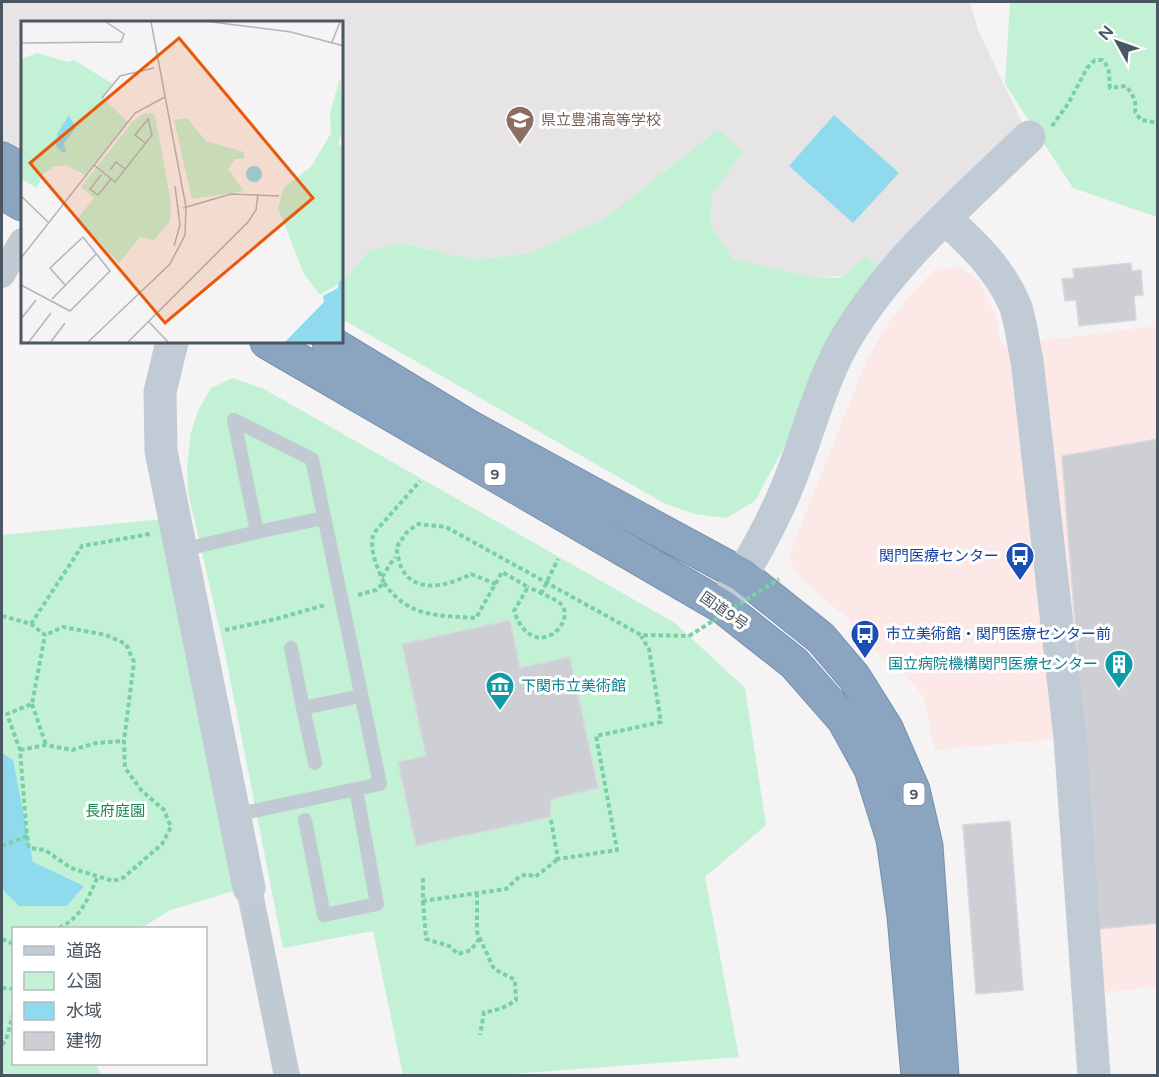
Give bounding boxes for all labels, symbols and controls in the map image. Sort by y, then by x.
north arrow [1087,12,1147,72]
inset map [21,21,344,344]
text: N [1094,22,1118,44]
school or university icon: 県立豊浦高等学校 [504,104,536,146]
place label: 県立豊浦高等学校 [541,111,661,129]
road number: 9 [484,463,506,485]
bus stop icon: 関門医療センター [1004,540,1036,582]
place label: 関門医療センター [879,547,999,565]
street label: 国道9号 [697,588,751,634]
bus stop icon: 市立美術館・関門医療センター前 [849,618,881,660]
place label: 市立美術館・関門医療センター前 [886,625,1111,643]
building icon: 国立病院機構関門医療センター [1103,648,1135,690]
place label: 国立病院機構関門医療センター [888,655,1098,673]
museum icon: 下関市立美術館 [484,670,516,712]
place label: 下関市立美術館 [521,677,626,695]
road number: 9 [904,783,924,805]
park label: 長府庭園 [85,802,145,820]
legend [12,927,207,1065]
text: 道路 [66,940,102,962]
text: 公園 [66,970,102,992]
text: 水域 [66,1000,102,1022]
text: 建物 [66,1030,102,1052]

